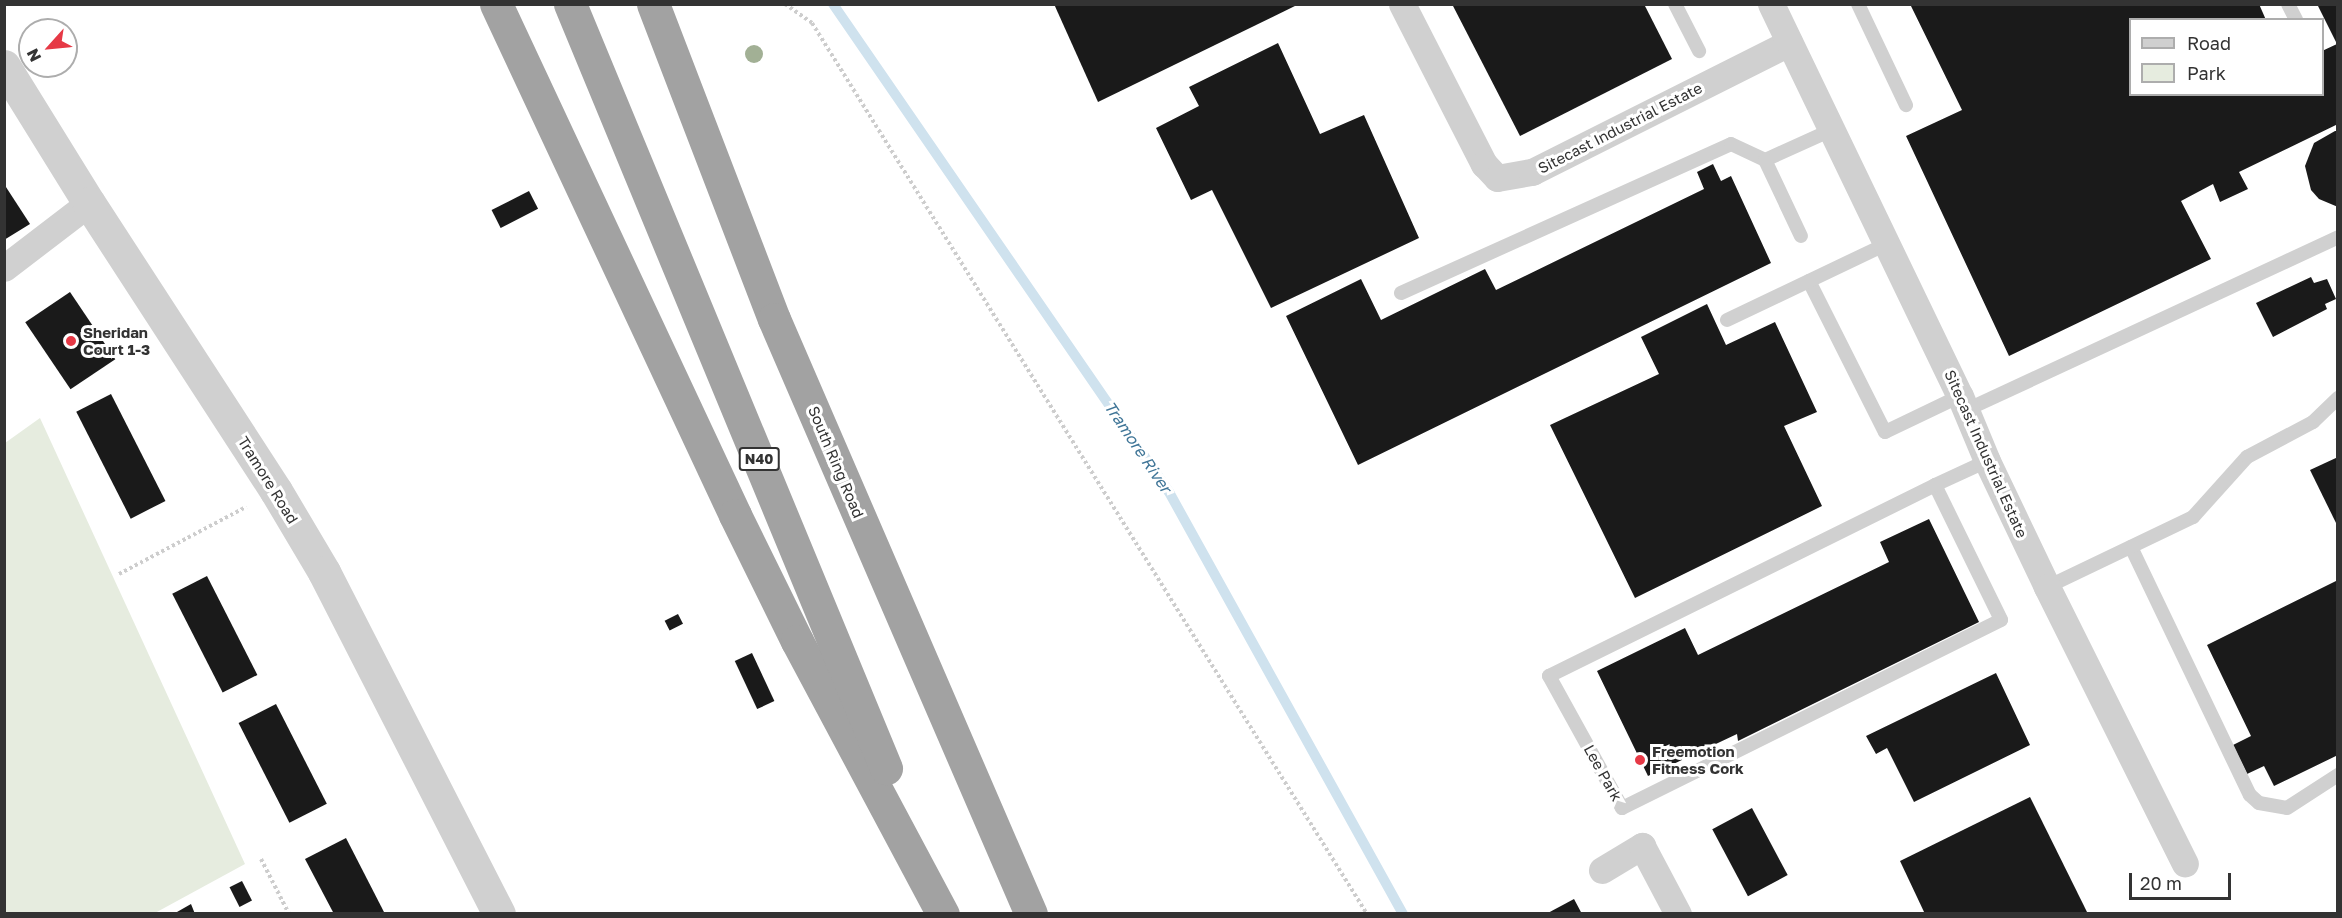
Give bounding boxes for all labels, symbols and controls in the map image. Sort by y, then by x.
north arrow [18,18,78,78]
legend [2129,18,2324,96]
text: Road [2187,32,2231,54]
text: N [22,45,45,65]
text: Park [2187,62,2226,84]
street label: Sitecast Industrial Estate [1535,79,1705,177]
place label: Sheridan Court 1-3 [83,323,150,358]
marker: Sheridan Court 1-3 [64,334,78,348]
street label: Sitecast Industrial Estate [1941,367,2031,541]
water label: Tramore River [1100,398,1176,496]
street label: South Ring Road [804,403,868,521]
street label: Tramore Road [234,433,302,527]
road number: N40 [738,448,780,470]
street label: Lee Park [1580,742,1626,804]
place label: Freemotion Fitness Cork [1652,742,1744,777]
marker: Freemotion Fitness Cork [1633,753,1647,767]
scale bar [2132,861,2234,899]
text: 20 m [2140,872,2182,894]

